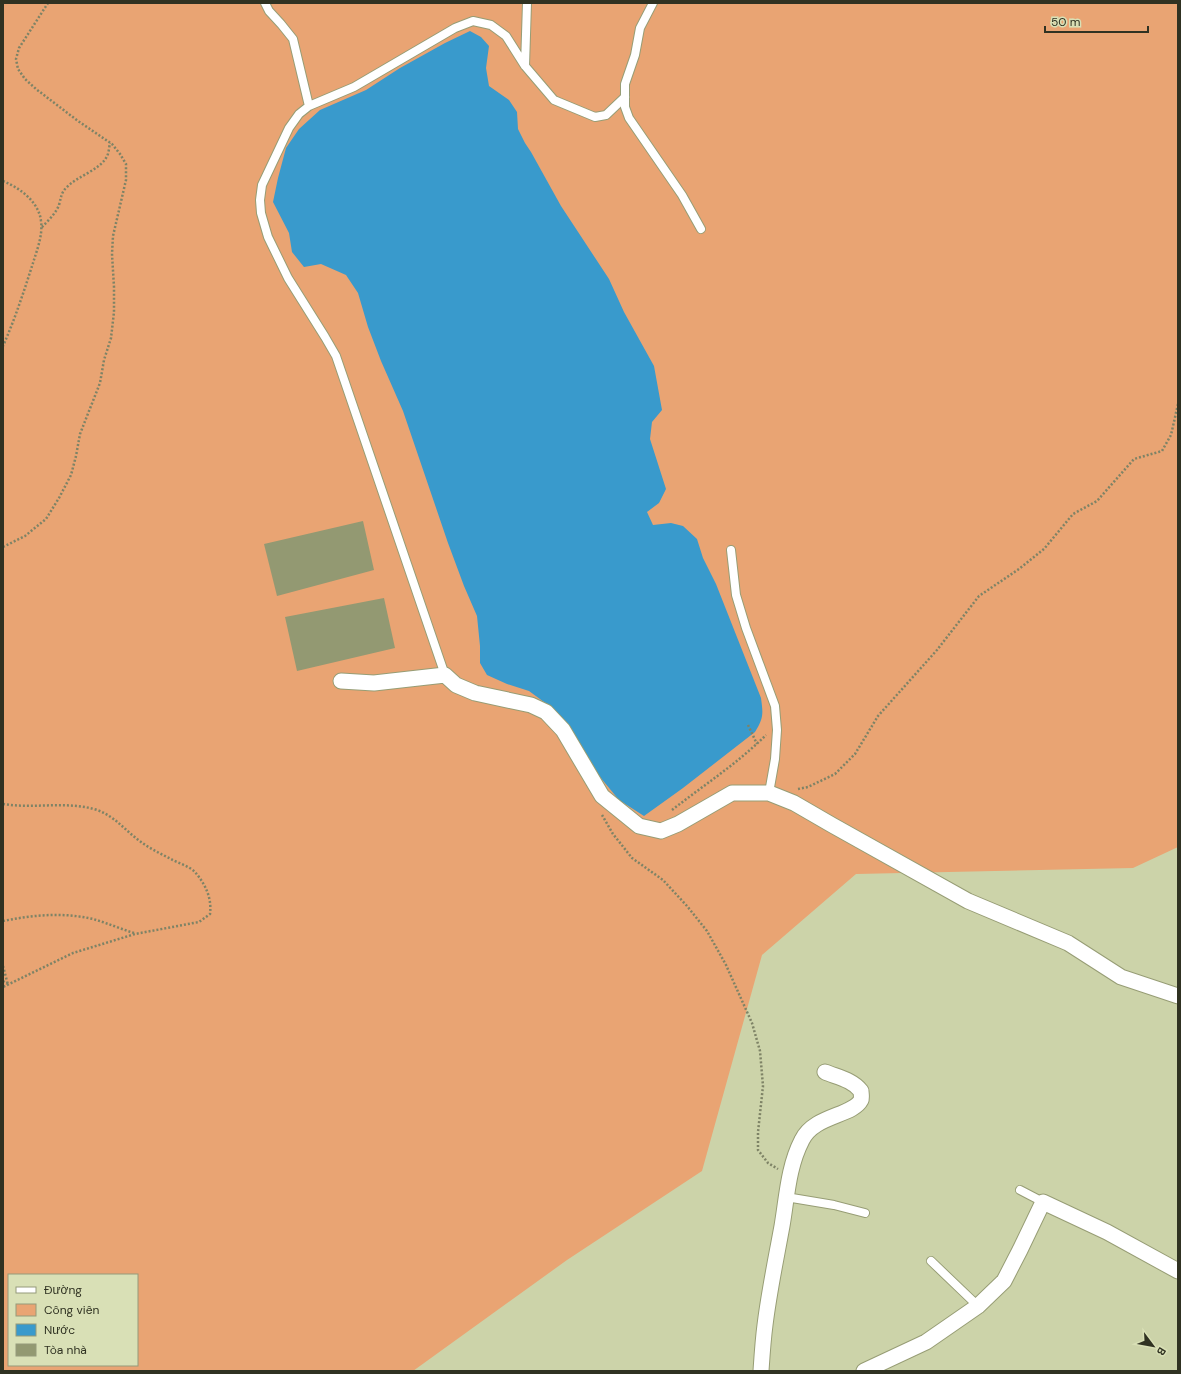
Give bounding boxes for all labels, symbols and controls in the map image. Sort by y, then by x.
scale bar [1045,8,1148,34]
text: 50 m [1051,14,1080,30]
legend [8,1274,138,1366]
text: Đường [44,1282,82,1298]
text: Công viên [44,1302,100,1318]
text: Nước [44,1322,75,1338]
north arrow [1133,1326,1173,1366]
text: Tòa nhà [44,1342,87,1358]
text: B [1154,1345,1169,1358]

